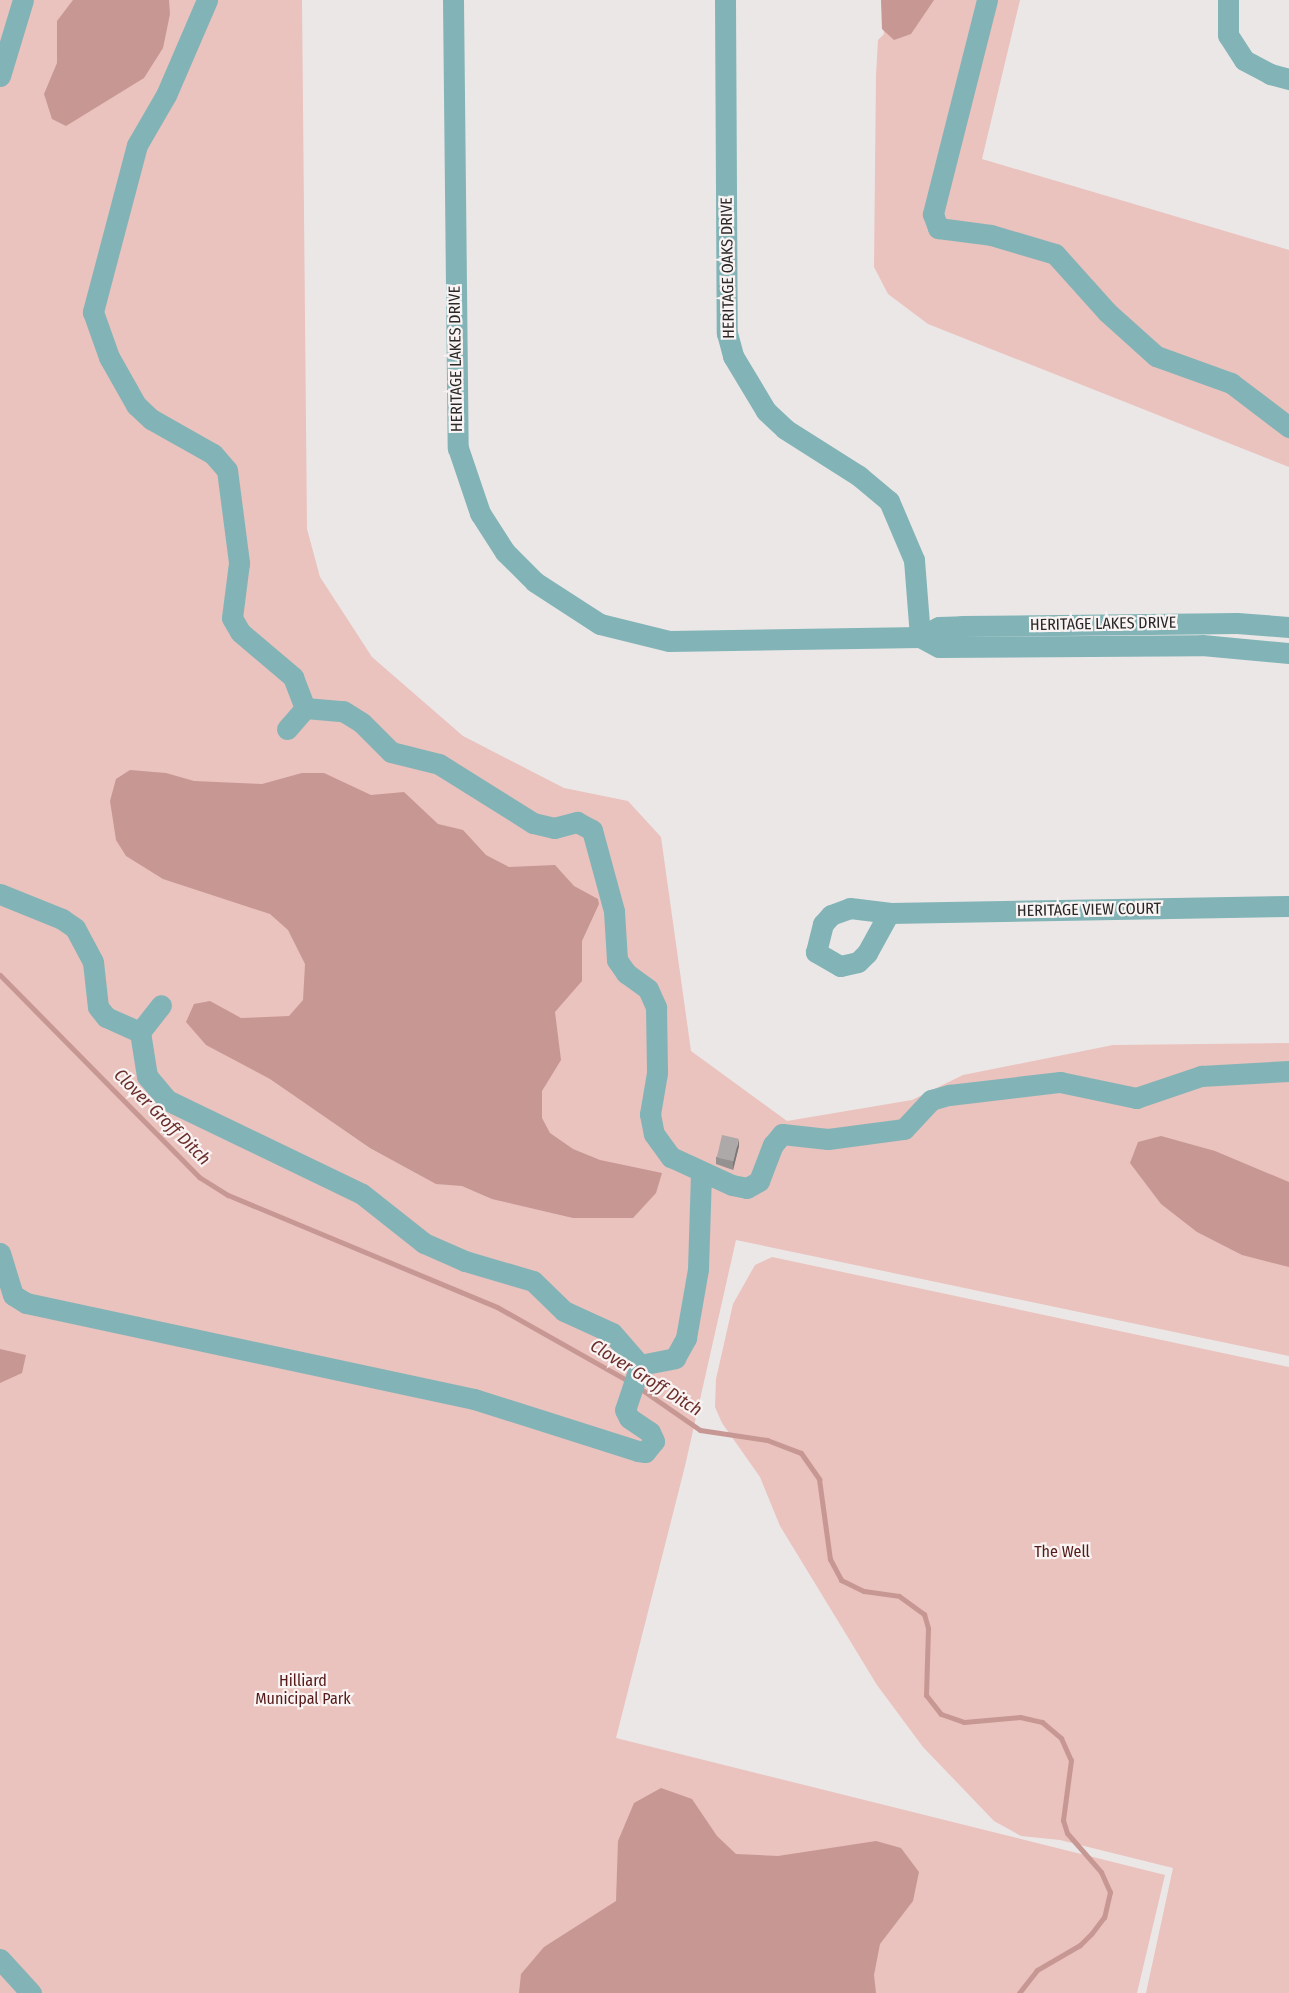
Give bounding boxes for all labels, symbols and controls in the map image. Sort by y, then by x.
street label: HERITAGE OAKS DRIVE [717,197,739,339]
street label: HERITAGE LAKES DRIVE [445,286,467,432]
street label: HERITAGE LAKES DRIVE [1030,613,1176,635]
street label: HERITAGE VIEW COURT [1017,899,1161,921]
water label: Clover Groff Ditch [109,1064,215,1170]
water label: Clover Groff Ditch [586,1335,706,1421]
park label: The Well [1034,1542,1090,1562]
park label: Hilliard Municipal Park [255,1671,351,1709]

